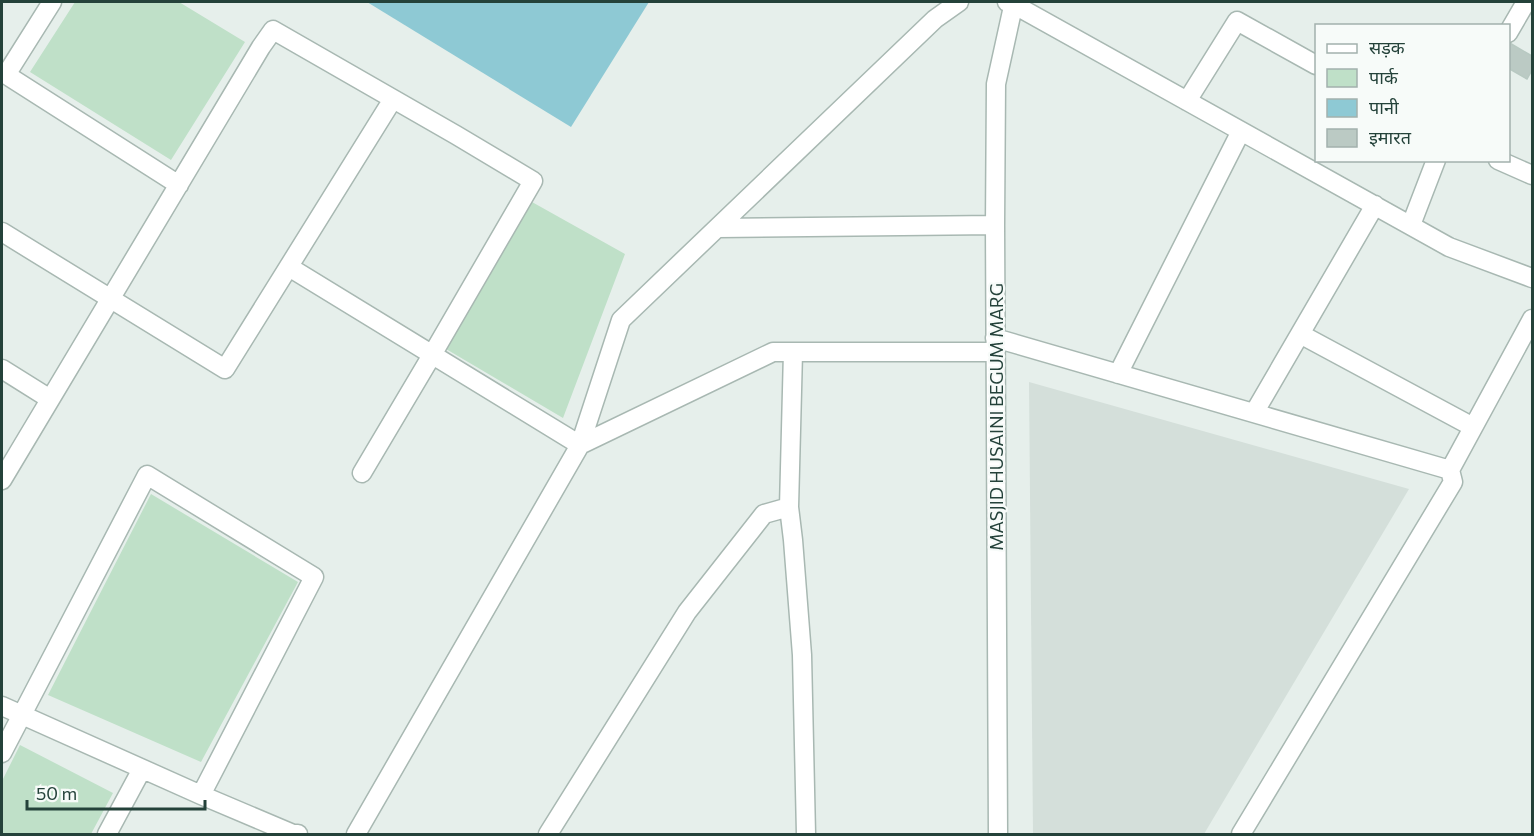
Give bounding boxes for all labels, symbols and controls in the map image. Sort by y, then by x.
legend [1315,24,1510,162]
text: सड़क [1369,36,1406,58]
text: पार्क [1369,66,1399,88]
text: पानी [1369,96,1399,118]
text: इमारत [1369,126,1412,148]
street label: MASJID HUSAINI BEGUM MARG [985,283,1007,551]
scale bar [27,773,206,811]
text: 50 m [36,782,77,804]

